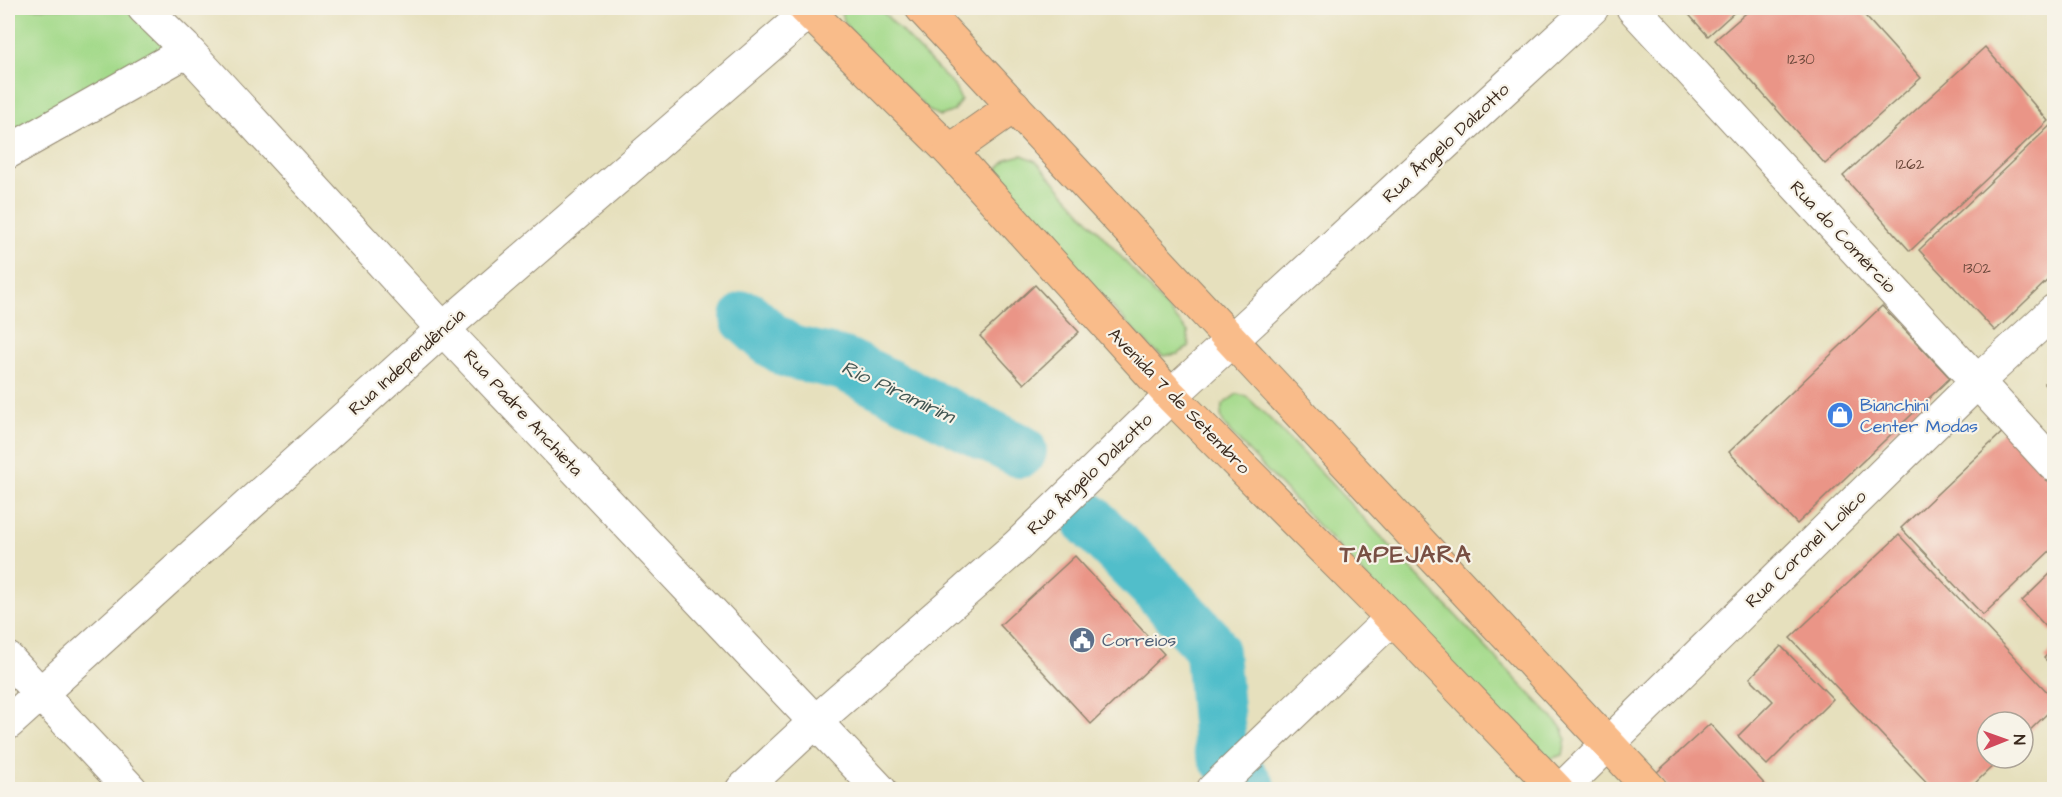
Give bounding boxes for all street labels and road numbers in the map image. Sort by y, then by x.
street label: Rua Ângelo Dalzotto [1377,77,1516,209]
street label: Rua do Comércio [1784,175,1902,299]
street label: Rua Independência [343,303,471,421]
street label: Avenida 7 de Setembro [1102,322,1256,480]
street label: Rua Padre Anchieta [458,344,588,482]
street label: Rua Ângelo Dalzotto [1022,408,1159,541]
street label: Rua Coronel Lolico [1740,485,1872,613]

